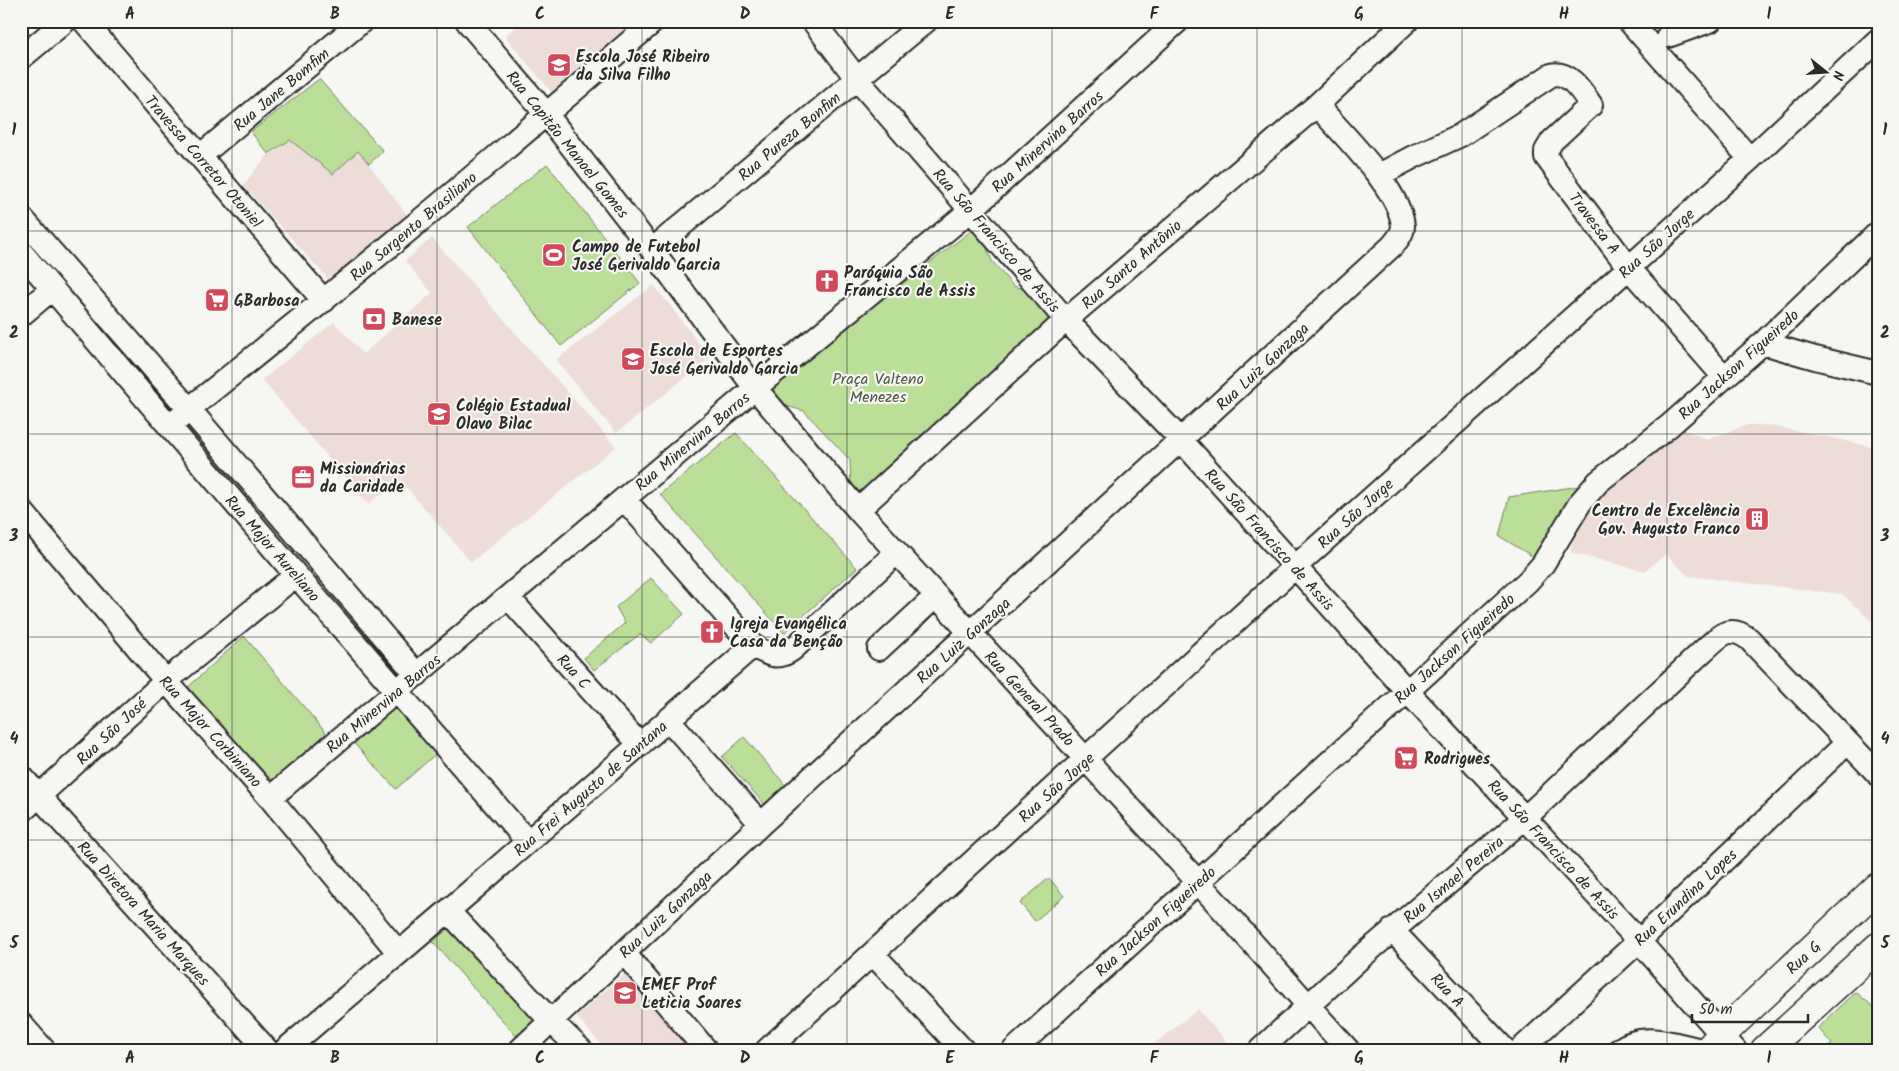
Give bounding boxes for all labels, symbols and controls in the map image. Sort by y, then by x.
text: A [125,2,135,27]
text: B [330,2,340,27]
text: C [535,2,545,27]
text: D [740,2,751,27]
text: E [946,2,956,27]
text: F [1150,2,1160,27]
text: G [1354,2,1364,27]
text: H [1559,2,1569,27]
text: I [1767,2,1772,27]
street label: Rua Jane Bomfim [228,42,336,138]
place label: Escola José Ribeiro da Silva Filho [576,45,710,88]
north arrow [1802,48,1852,98]
school or university icon: Escola José Ribeiro da Silva Filho [546,52,572,78]
street label: Rua Capitão Manoel Gomes [499,66,635,224]
text: N [1826,68,1849,83]
street label: Rua Minervina Barros [986,85,1110,200]
street label: Rua Pureza Bonfim [733,86,847,188]
street label: Travessa Corretor Otoniel [138,90,268,234]
text: 1 [12,118,17,143]
text: 1 [1883,118,1888,143]
street label: Rua São Francisco de Assis [926,163,1066,319]
street label: Rua Sargento Brasiliano [345,166,483,288]
street label: Travessa A [1562,187,1626,261]
street label: Rua São Jorge [1613,203,1701,285]
street label: Rua Santo Antônio [1076,214,1188,316]
place label: Campo de Futebol José Gerivaldo Garcia [572,235,720,278]
sports icon: Campo de Futebol José Gerivaldo Garcia [541,242,567,268]
place label: Paróquia São Francisco de Assis [844,261,976,304]
church icon: Paróquia São Francisco de Assis [814,268,840,294]
supermarket icon: GBarbosa [204,287,230,313]
place label: GBarbosa [234,289,300,314]
street label: Rua Jackson Figueiredo [1673,304,1805,427]
bank icon: Banese [361,306,387,332]
place label: Banese [392,308,442,333]
street label: Rua Luiz Gonzaga [1211,317,1315,417]
text: 2 [9,321,19,346]
text: 2 [1880,321,1890,346]
place label: Escola de Esportes José Gerivaldo Garcia [650,339,798,382]
school or university icon: Escola de Esportes José Gerivaldo Garcia [620,346,646,372]
park label: Praça Valteno Menezes [832,367,924,410]
street label: Rua Minervina Barros [630,386,756,498]
place label: Colégio Estadual Olavo Bilac [456,394,571,437]
school or university icon: Colégio Estadual Olavo Bilac [426,401,452,427]
place label: Missionárias da Caridade [320,457,406,500]
street label: Rua São Francisco de Assis [1198,463,1340,617]
office icon: Missionárias da Caridade [290,464,316,490]
street label: Rua São Jorge [1312,473,1400,555]
street label: Rua Major Aureliano [218,490,326,608]
place label: Centro de Excelência Gov. Augusto Franco [1592,499,1740,542]
building icon: Centro de Excelência Gov. Augusto Franco [1744,506,1770,532]
text: 3 [9,524,19,549]
text: 3 [1880,524,1890,549]
street label: Rua Jackson Figueiredo [1389,588,1521,711]
street label: Rua Luiz Gonzaga [911,592,1017,691]
place label: Igreja Evangélica Casa da Benção [730,612,847,655]
church icon: Igreja Evangélica Casa da Benção [699,619,725,645]
street label: Rua General Prado [978,645,1080,753]
street label: Rua Minervina Barros [321,648,447,760]
street label: Rua C [550,649,596,695]
street label: Rua Major Corbiniano [152,670,267,794]
street label: Rua São José [71,692,154,772]
street label: Rua Frei Augusto de Santana [508,715,674,863]
text: 4 [10,727,19,752]
text: 4 [1881,727,1890,752]
supermarket icon: Rodrigues [1393,745,1419,771]
street label: Rua São Jorge [1013,747,1101,829]
place label: Rodrigues [1424,747,1491,772]
street label: Rua São Francisco de Assis [1481,774,1625,926]
street label: Rua Ismael Pereira [1398,830,1510,930]
street label: Rua Diretora Maria Marques [71,836,215,992]
street label: Rua Erundina Lopes [1629,843,1744,953]
street label: Rua Jackson Figueiredo [1090,861,1222,984]
street label: Rua Luiz Gonzaga [614,865,718,965]
text: 5 [9,931,20,956]
text: 5 [1880,931,1891,956]
street label: Rua G [1781,935,1827,981]
street label: Rua A [1424,968,1470,1015]
place label: EMEF Prof Leticia Soares [642,973,742,1016]
school or university icon: EMEF Prof Leticia Soares [612,980,638,1006]
scale bar [1692,991,1808,1023]
text: 50 m [1699,998,1733,1022]
text: A [125,1046,135,1071]
text: B [330,1046,340,1071]
text: C [535,1046,545,1071]
text: D [740,1046,751,1071]
text: E [946,1046,956,1071]
text: F [1150,1046,1160,1071]
text: G [1354,1046,1364,1071]
text: H [1559,1046,1569,1071]
text: I [1767,1046,1772,1071]

